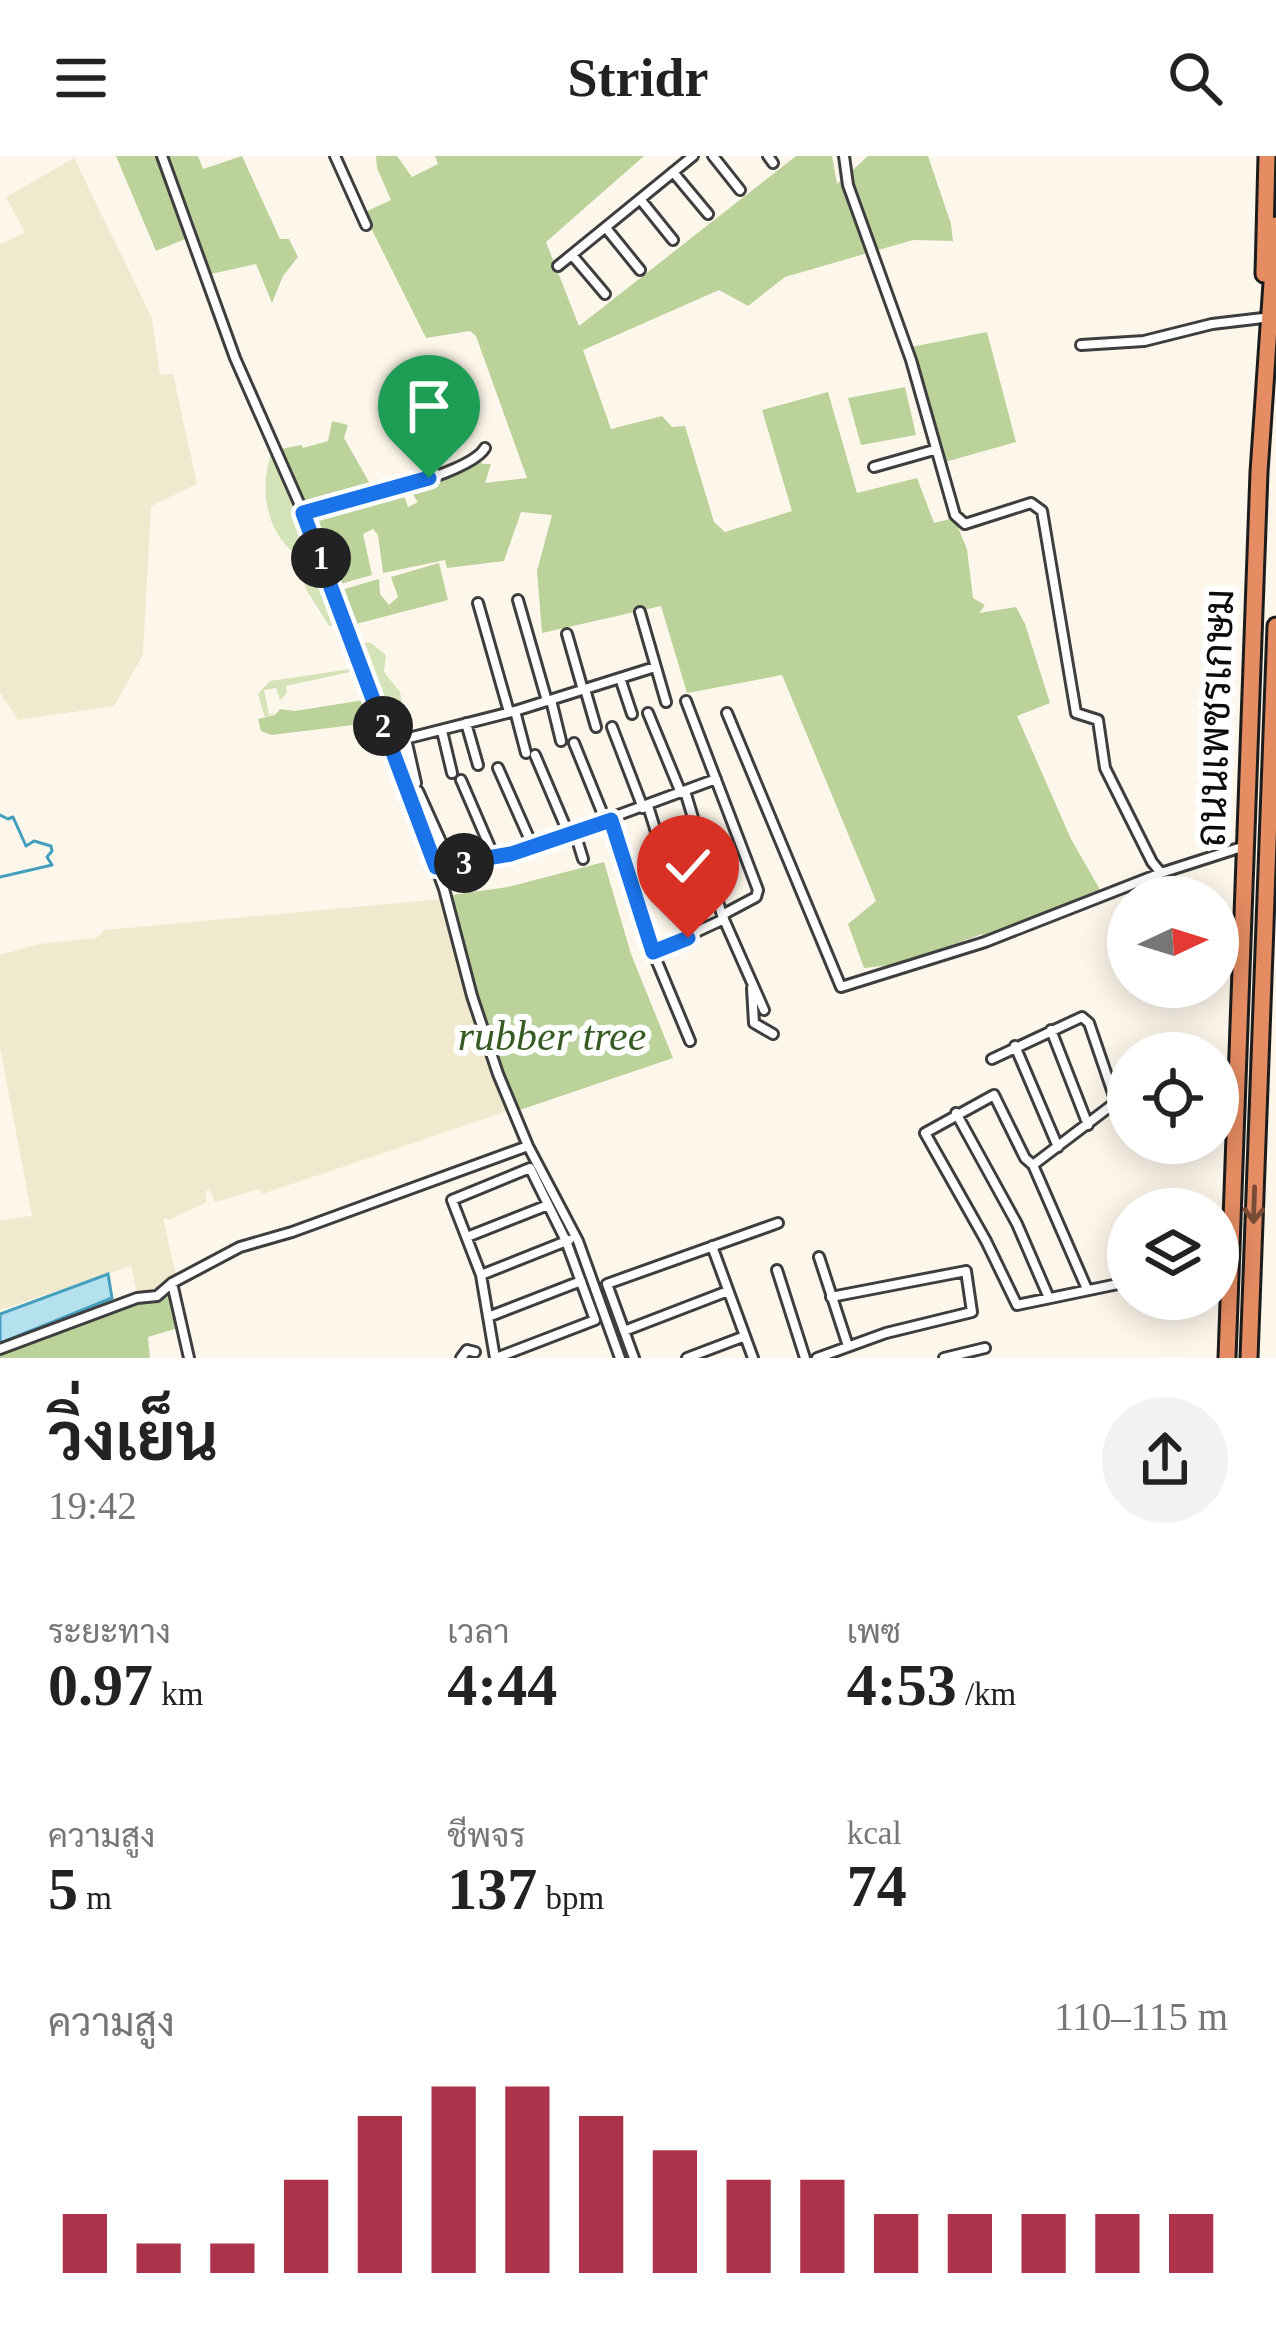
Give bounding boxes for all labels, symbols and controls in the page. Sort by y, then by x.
icon: menu [48,45,114,111]
icon: search [1162,45,1228,111]
text: Stridr [568,48,709,108]
pin [378,355,480,478]
icon: arrive [396,373,462,439]
pin: 1 [291,528,351,588]
text: 1 [313,540,329,576]
street label: ถนนเพชรเกษม [1188,588,1242,848]
pin: 2 [353,696,413,756]
text: 2 [375,708,391,744]
pin [637,815,739,938]
pin: 3 [434,833,494,893]
icon: check [655,833,721,899]
text: 3 [456,845,472,881]
north arrow [1107,876,1239,1008]
map controls [1107,876,1239,1320]
park label: rubber tree [458,1013,646,1059]
button: locate [1107,1032,1239,1164]
one-way arrow [1242,1185,1265,1224]
button: layers [1107,1188,1239,1320]
button: share [1102,1397,1228,1523]
text: วิ่งเย็น [48,1401,218,1474]
text: 19:42 [48,1484,137,1527]
text: ระยะทาง [48,1614,171,1650]
text: เวลา [447,1614,510,1650]
text: เพซ [847,1614,901,1650]
text: 0.97 [48,1652,153,1718]
text: 4:44 [447,1652,557,1718]
text: 4:53 [847,1652,957,1718]
text: km [153,1676,203,1712]
text: /km [957,1676,1016,1712]
text: kcal [847,1815,902,1851]
text: ความสูง [48,1818,155,1854]
text: ชีพจร [447,1818,525,1854]
text: 74 [847,1853,907,1919]
text: 5 [48,1856,78,1922]
text: 137 [447,1856,537,1922]
text: m [78,1880,112,1916]
text: bpm [537,1880,604,1916]
text: 110–115 m [1054,1995,1228,2038]
text: ความสูง [48,2001,175,2044]

